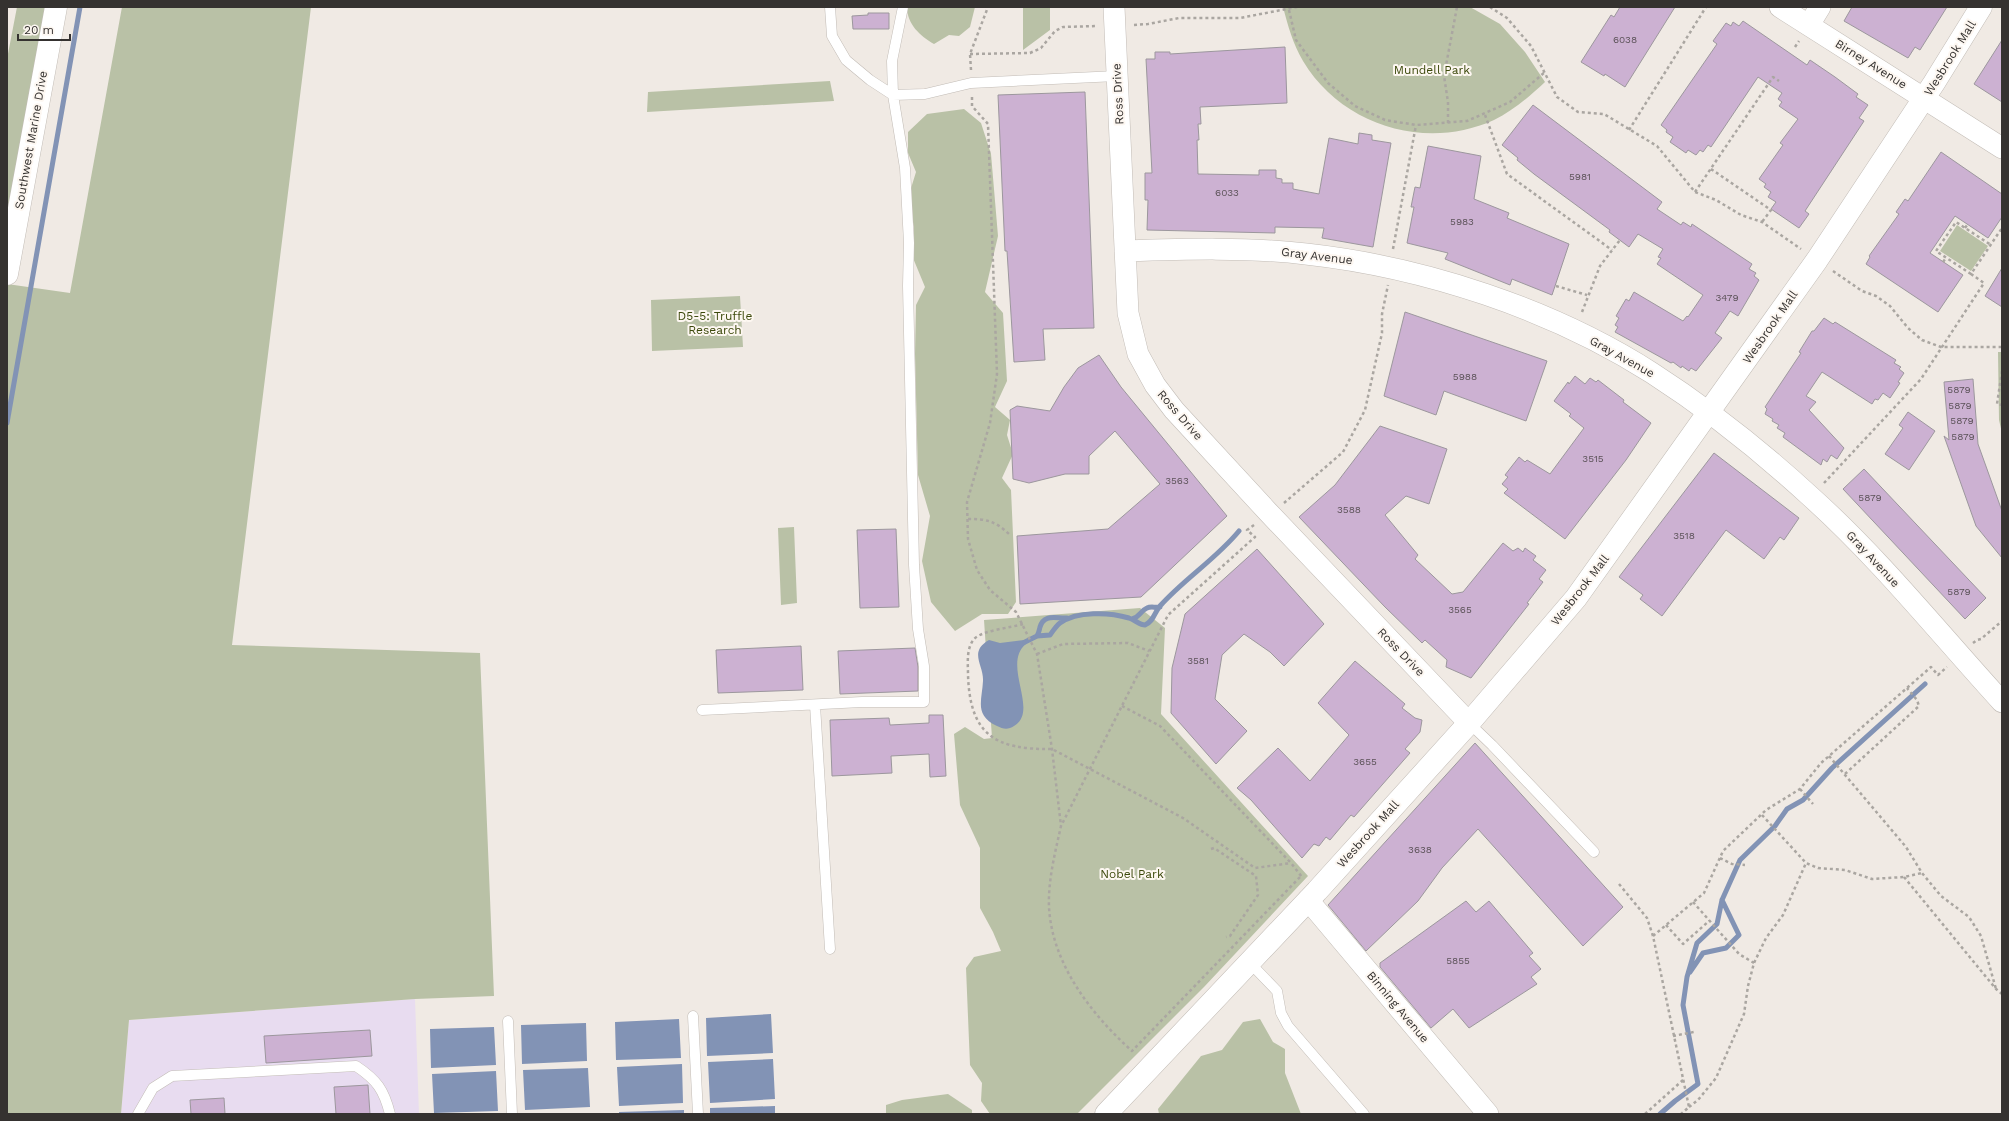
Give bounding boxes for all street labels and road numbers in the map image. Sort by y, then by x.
street label: Wesbrook Mall [1921,18,1979,98]
street label: Birney Avenue [1833,36,1910,92]
street label: Ross Drive [1109,63,1127,125]
street label: Southwest Marine Drive [12,70,50,210]
street label: Gray Avenue [1281,245,1354,267]
street label: Wesbrook Mall [1740,288,1801,366]
street label: Gray Avenue [1587,333,1657,381]
street label: Ross Drive [1155,387,1206,443]
street label: Gray Avenue [1843,528,1903,590]
street label: Wesbrook Mall [1548,552,1612,628]
street label: Ross Drive [1375,625,1427,679]
street label: Wesbrook Mall [1334,797,1402,871]
street label: Binning Avenue [1364,968,1432,1046]

